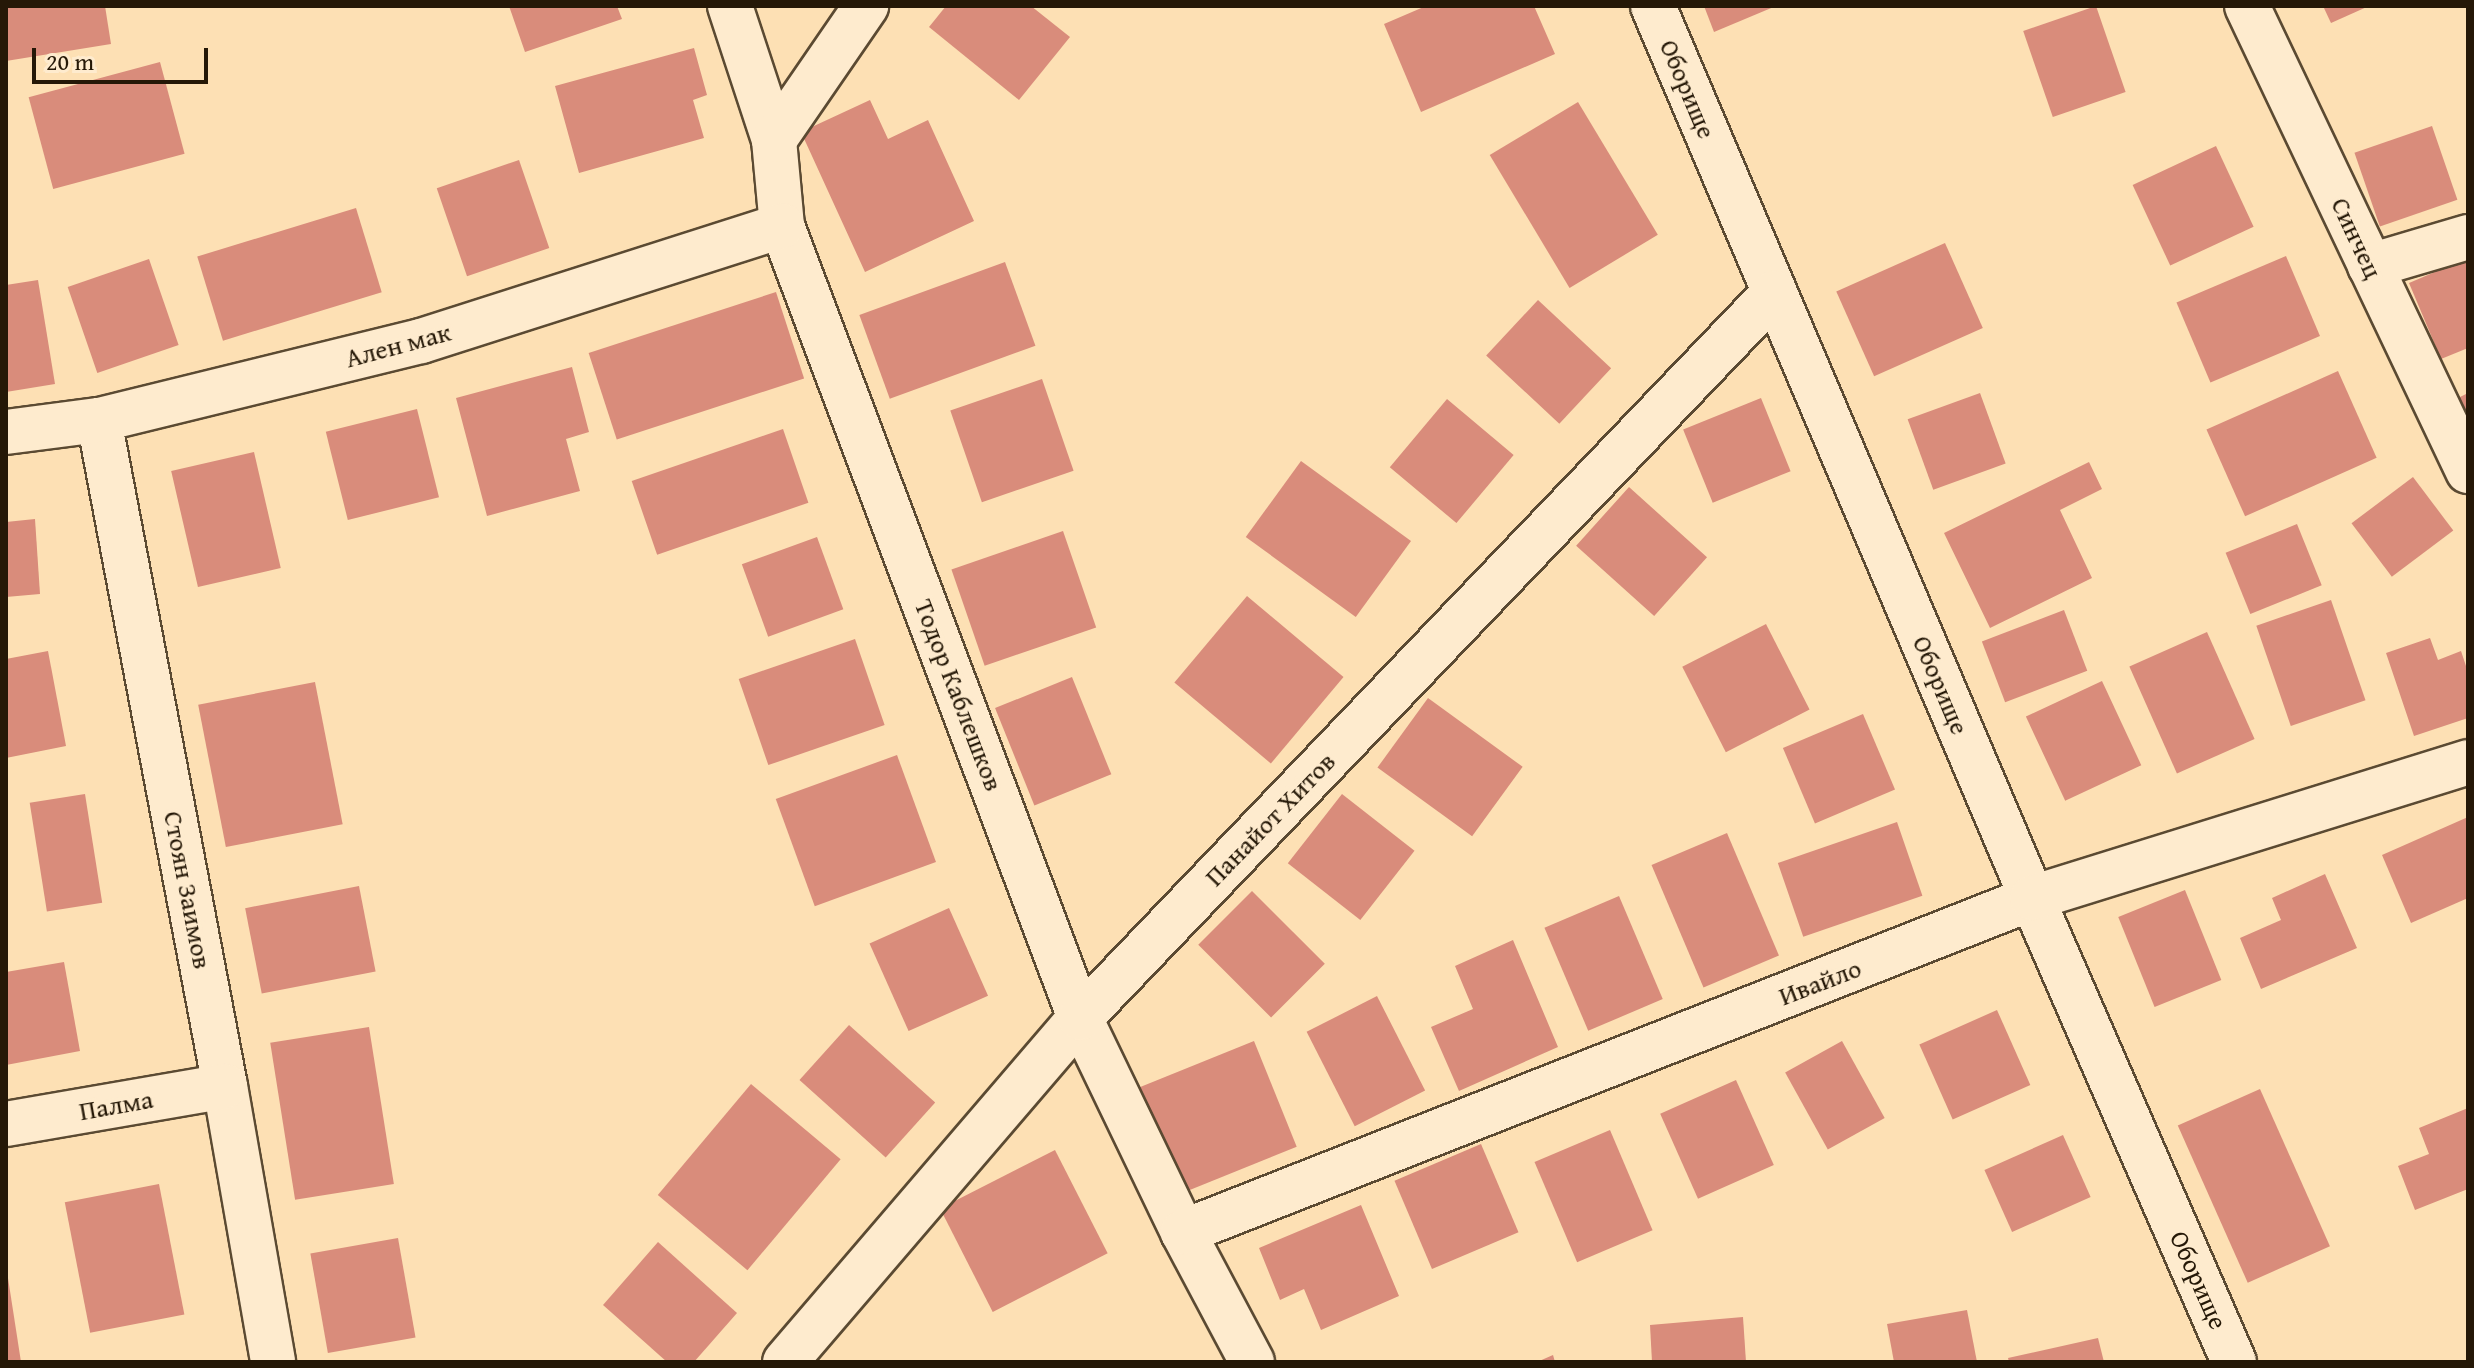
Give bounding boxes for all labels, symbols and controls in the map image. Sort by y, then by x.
scale bar [36,32,212,82]
street label: Оборище [1653,35,1723,143]
text: 20 m [46,44,94,79]
street label: Синчец [2325,193,2389,283]
street label: Ален мак [342,316,454,374]
street label: Тодор Каблешков [908,595,1010,795]
street label: Оборище [1906,631,1976,739]
street label: Панайот Хитов [1198,746,1342,892]
street label: Стоян Заимов [157,809,219,971]
street label: Ивайло [1774,952,1866,1012]
street label: Палма [77,1083,155,1127]
street label: Оборище [2164,1226,2234,1334]

